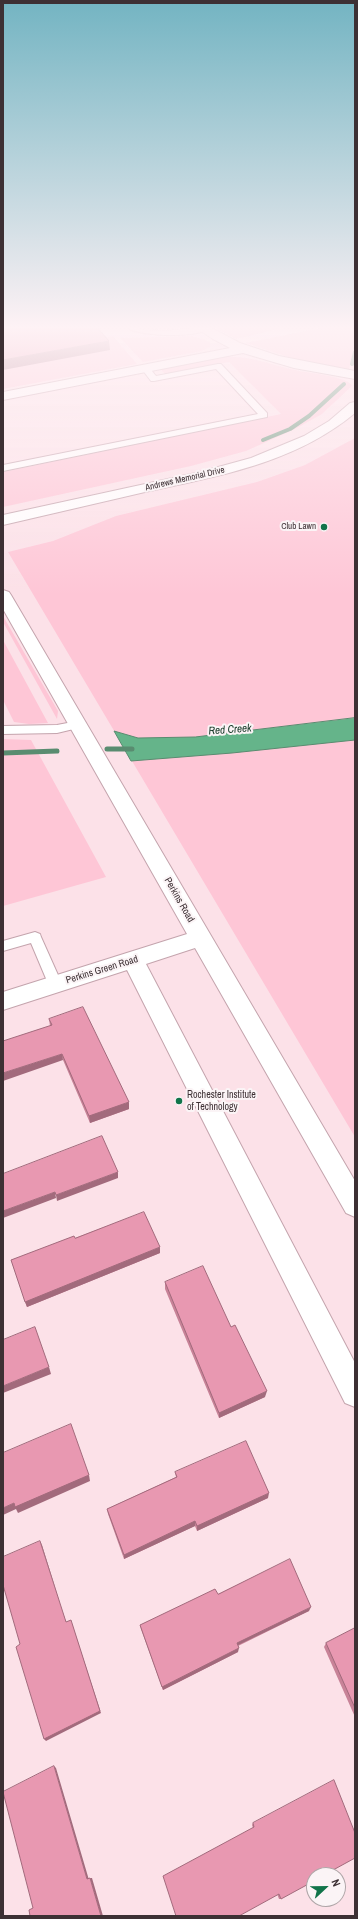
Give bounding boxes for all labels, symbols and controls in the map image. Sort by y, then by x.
street label: Andrews Memorial Drive [144,465,226,493]
place label: Club Lawn [281,522,316,532]
marker: Club Lawn [319,522,329,532]
water label: Red Creek [208,722,252,738]
street label: Perkins Road [161,875,197,925]
street label: Perkins Green Road [65,953,139,987]
place label: Rochester Institute of Technology [187,1089,256,1112]
marker: Rochester Institute of Technology [174,1096,184,1106]
north arrow [306,1867,346,1907]
text: N [328,1877,344,1889]

